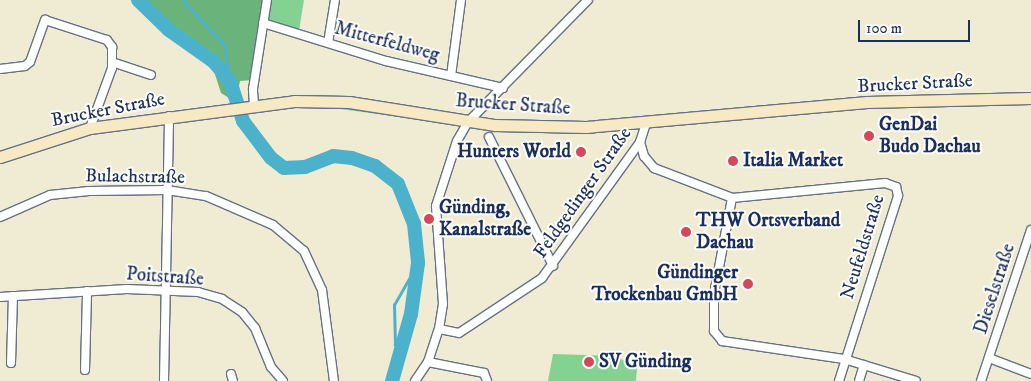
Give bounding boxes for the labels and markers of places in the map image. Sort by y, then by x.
place label: GenDai Budo Dachau [879,114,981,158]
marker: GenDai Budo Dachau [863,130,875,142]
place label: Hunters World [457,141,571,163]
marker: Hunters World [575,146,587,158]
place label: Italia Market [743,150,843,172]
marker: Italia Market [727,155,739,167]
place label: Günding, Kanalstraße [439,197,531,241]
place label: THW Ortsverband Dachau [696,210,840,254]
marker: Günding, Kanalstraße [423,213,435,225]
marker: THW Ortsverband Dachau [680,226,692,238]
place label: Gündinger Trockenbau GmbH [592,262,738,306]
marker: Gündinger Trockenbau GmbH [742,278,754,290]
place label: SV Günding [599,351,691,373]
marker: SV Günding [583,356,595,368]

